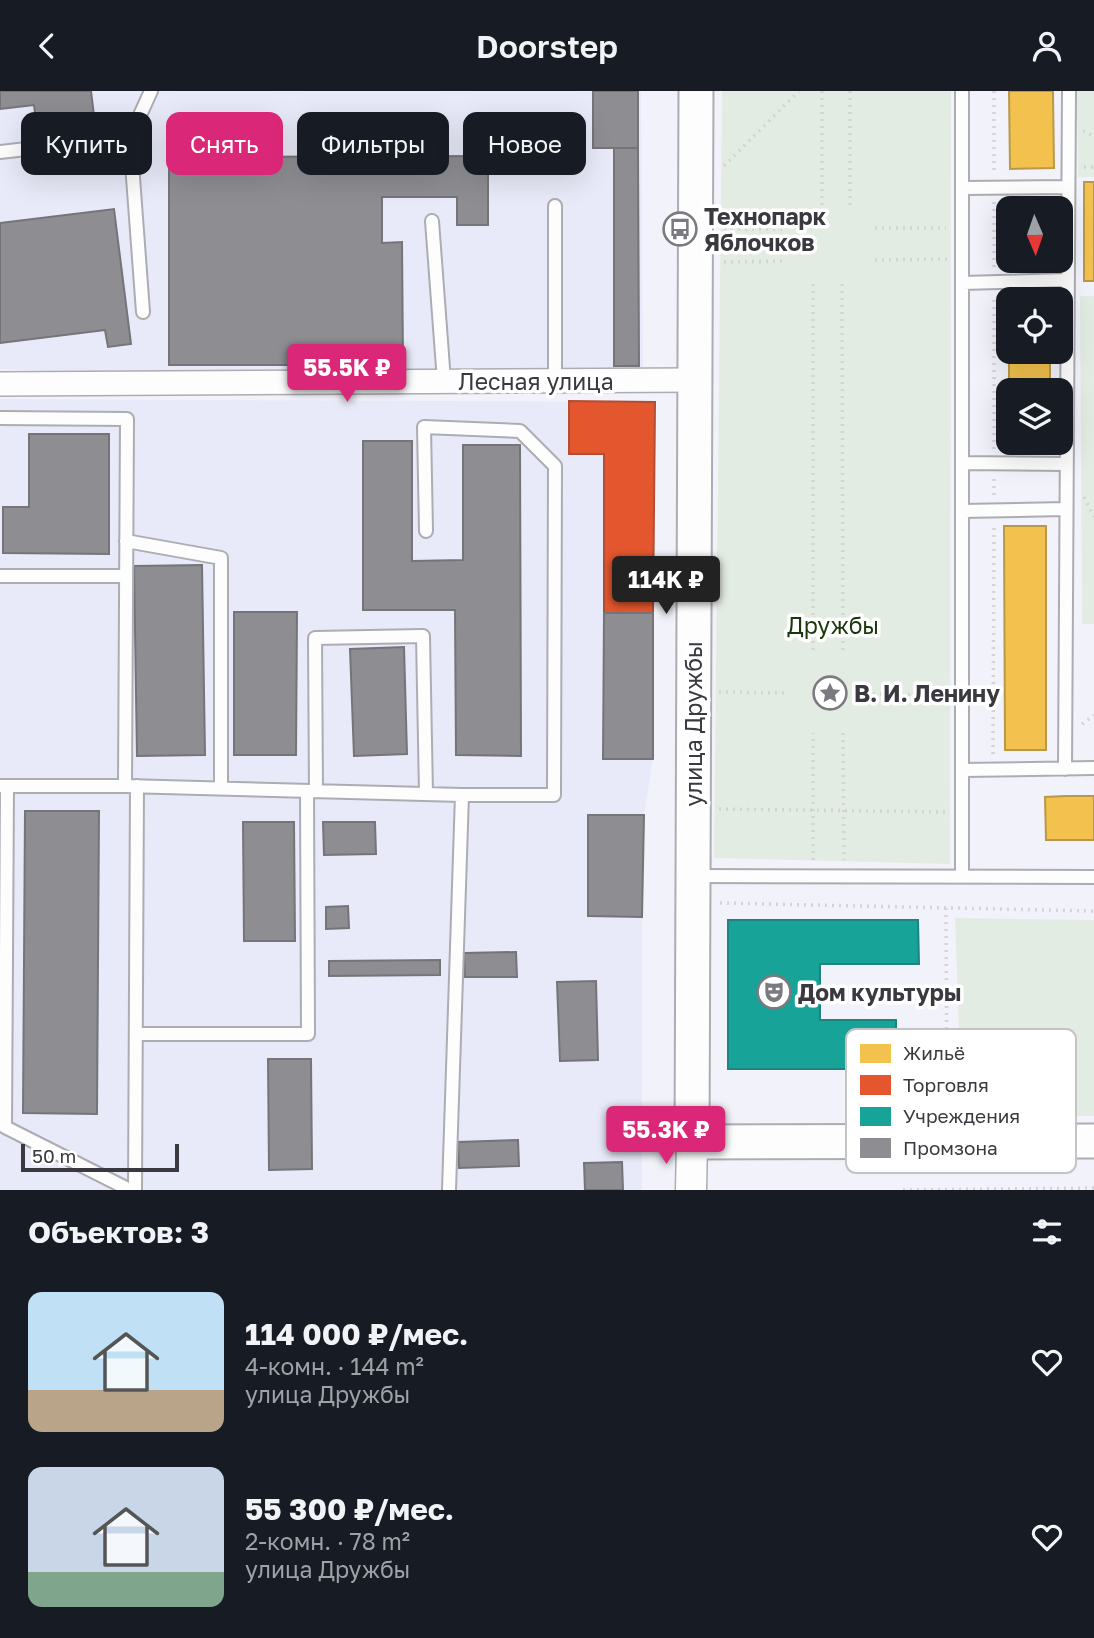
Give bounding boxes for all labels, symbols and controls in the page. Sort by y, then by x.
icon: back [28,27,66,65]
text: Doorstep [476,27,618,65]
icon: person [1028,27,1066,65]
chip: Купить [21,112,152,175]
chip: Снять [166,112,283,175]
chip: Фильтры [297,112,449,175]
chip: Новое [463,112,586,175]
north arrow [996,196,1073,273]
map controls [996,196,1073,455]
place label: Технопарк Яблочков [704,202,827,256]
bus stop icon: Технопарк Яблочков [661,210,699,248]
button: locate [996,287,1073,364]
pin: 55.5K ₽ [282,345,412,404]
text: 55.5K ₽ [303,353,391,381]
street label: Лесная улица [458,367,614,395]
button: layers [996,378,1073,455]
pin: 114K ₽ [609,557,723,616]
text: 114K ₽ [628,565,704,593]
park label: Дружбы [787,611,879,639]
street label: улица Дружбы [679,641,707,807]
place icon: В. И. Ленину [811,674,849,712]
place label: В. И. Ленину [854,679,1000,707]
theatre icon: Дом культуры [755,973,793,1011]
place label: Дом культуры [798,978,961,1006]
legend [846,1029,1076,1173]
text: Жильё [903,1041,965,1064]
text: Торговля [903,1073,989,1096]
text: Учреждения [903,1104,1020,1127]
pin: 55.3K ₽ [601,1107,731,1166]
text: 55.3K ₽ [622,1115,710,1143]
text: Промзона [903,1136,998,1159]
scale bar [21,1141,178,1173]
text: 50 m [32,1144,76,1167]
icon: filters [1028,1213,1066,1251]
text: Объектов: 3 [28,1214,209,1250]
text: 114 000 ₽/мес. [245,1316,468,1352]
icon: home [84,1320,168,1404]
icon: heart [1028,1343,1066,1381]
text: 4-комн. · 144 m² [245,1352,424,1380]
text: улица Дружбы [245,1380,410,1408]
text: 55 300 ₽/мес. [245,1491,454,1527]
icon: home [84,1495,168,1579]
icon: heart [1028,1518,1066,1556]
text: 2-комн. · 78 m² [245,1527,410,1555]
text: улица Дружбы [245,1555,410,1583]

